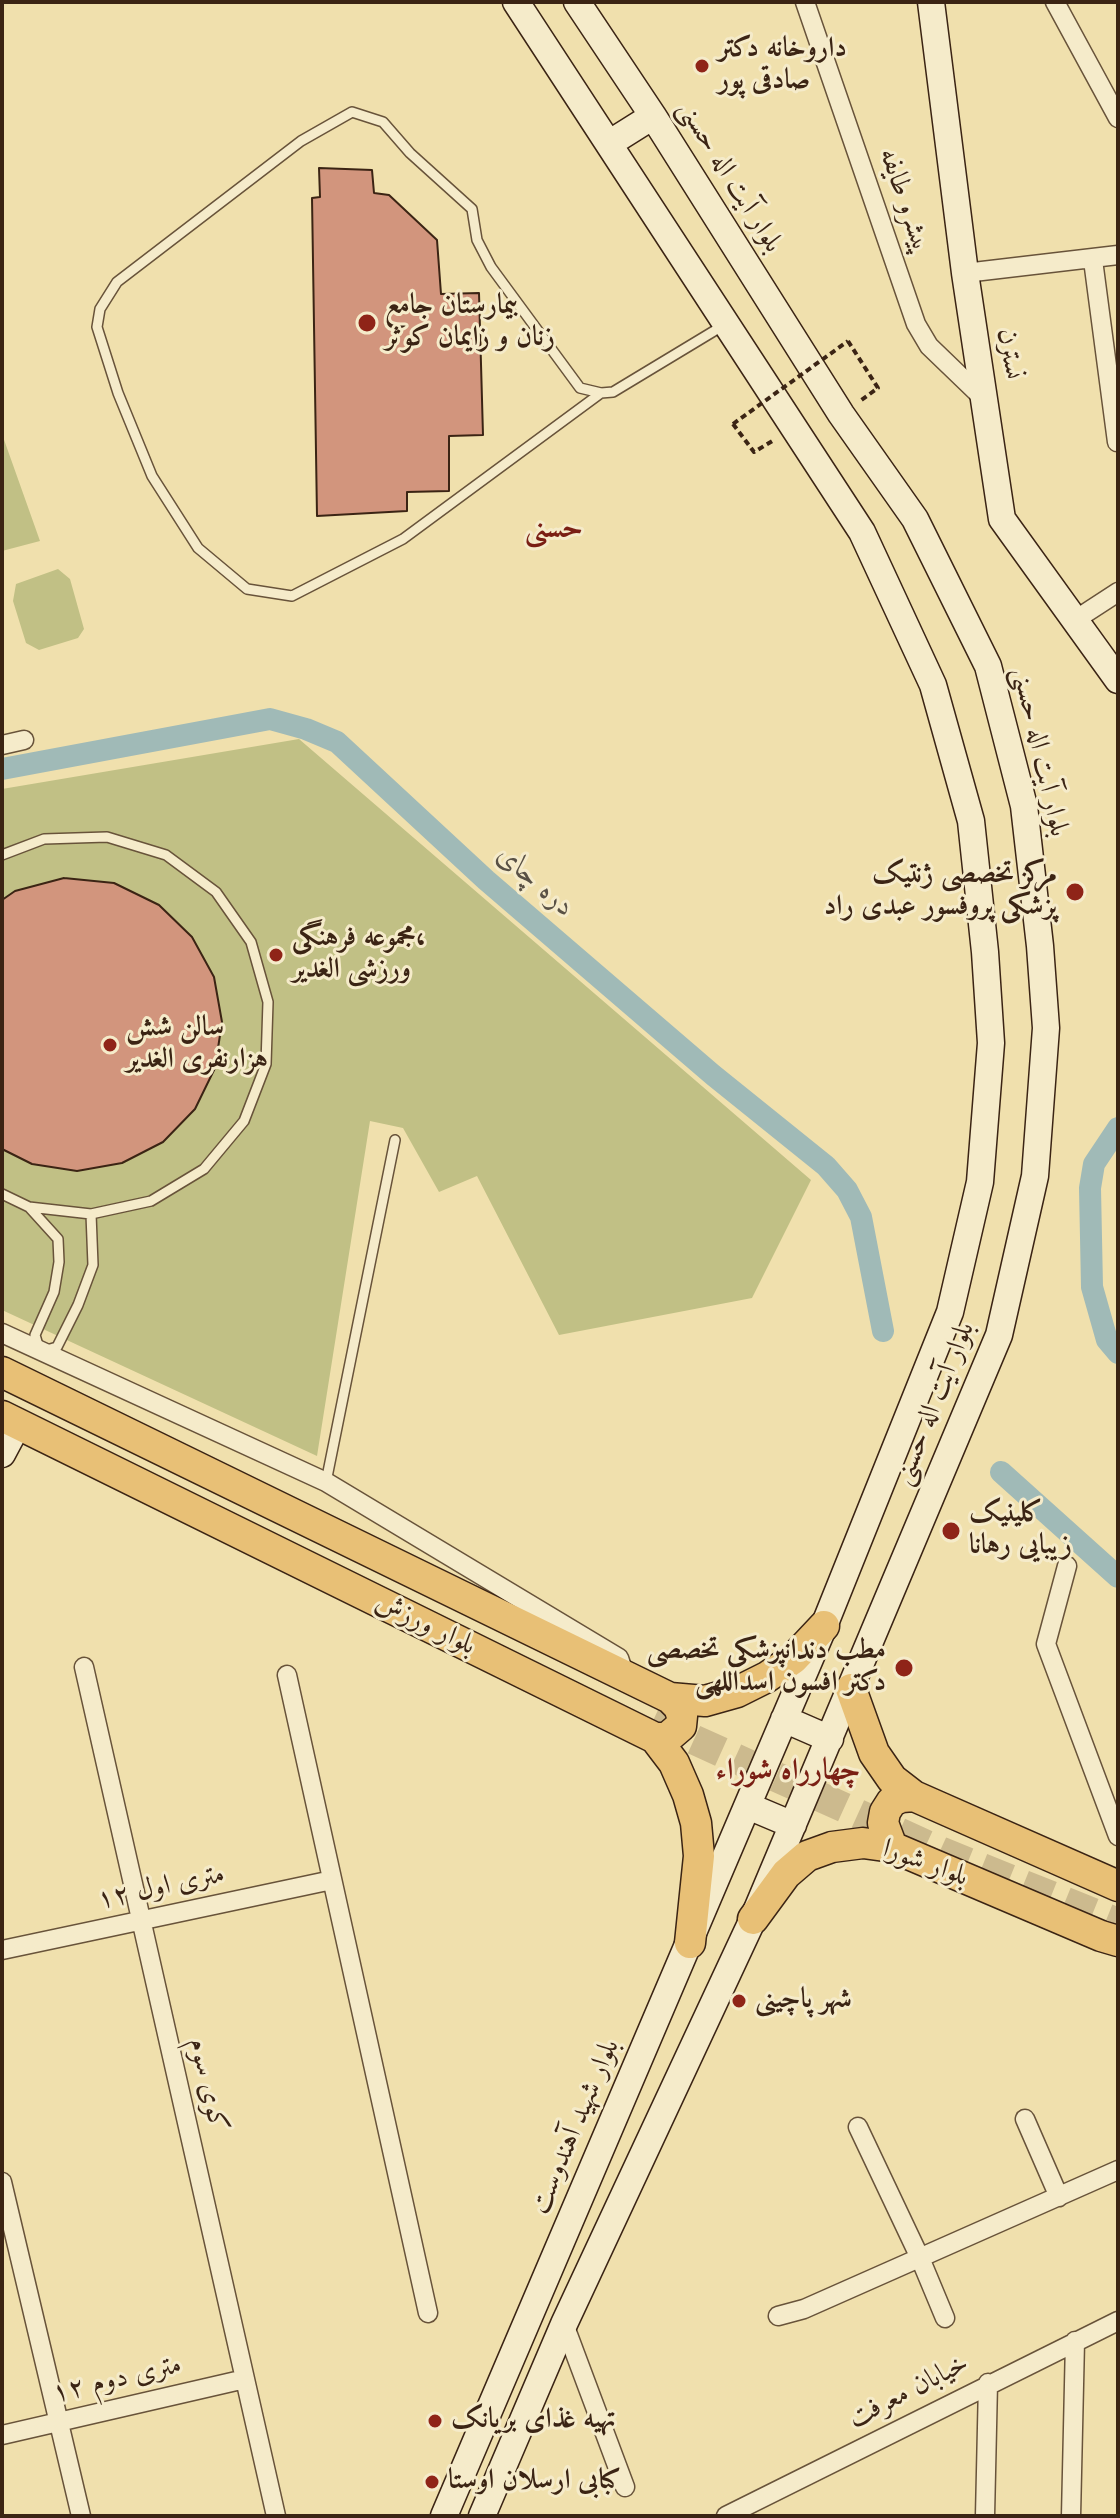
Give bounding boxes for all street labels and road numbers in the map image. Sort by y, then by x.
street label: بلوار آیت اله حسنی [669,95,789,259]
street label: پیشرو طایفه [870,144,938,258]
street label: نسترن [988,326,1030,382]
street label: بلوار آیت اله حسنی [1003,664,1075,840]
street label: بلوار آیت اله حسنی [887,1317,983,1491]
street label: بلوار ورزش [369,1586,481,1664]
street label: بلوار شورا [877,1833,973,1895]
street label: ۱۲ متری اول [94,1858,228,1918]
street label: بلوار شهید آهندوست [524,2034,628,2220]
street label: کوی سوم [180,2035,234,2135]
street label: خیابان معرفت [843,2347,975,2437]
street label: ۱۲ متری دوم [49,2349,185,2411]

